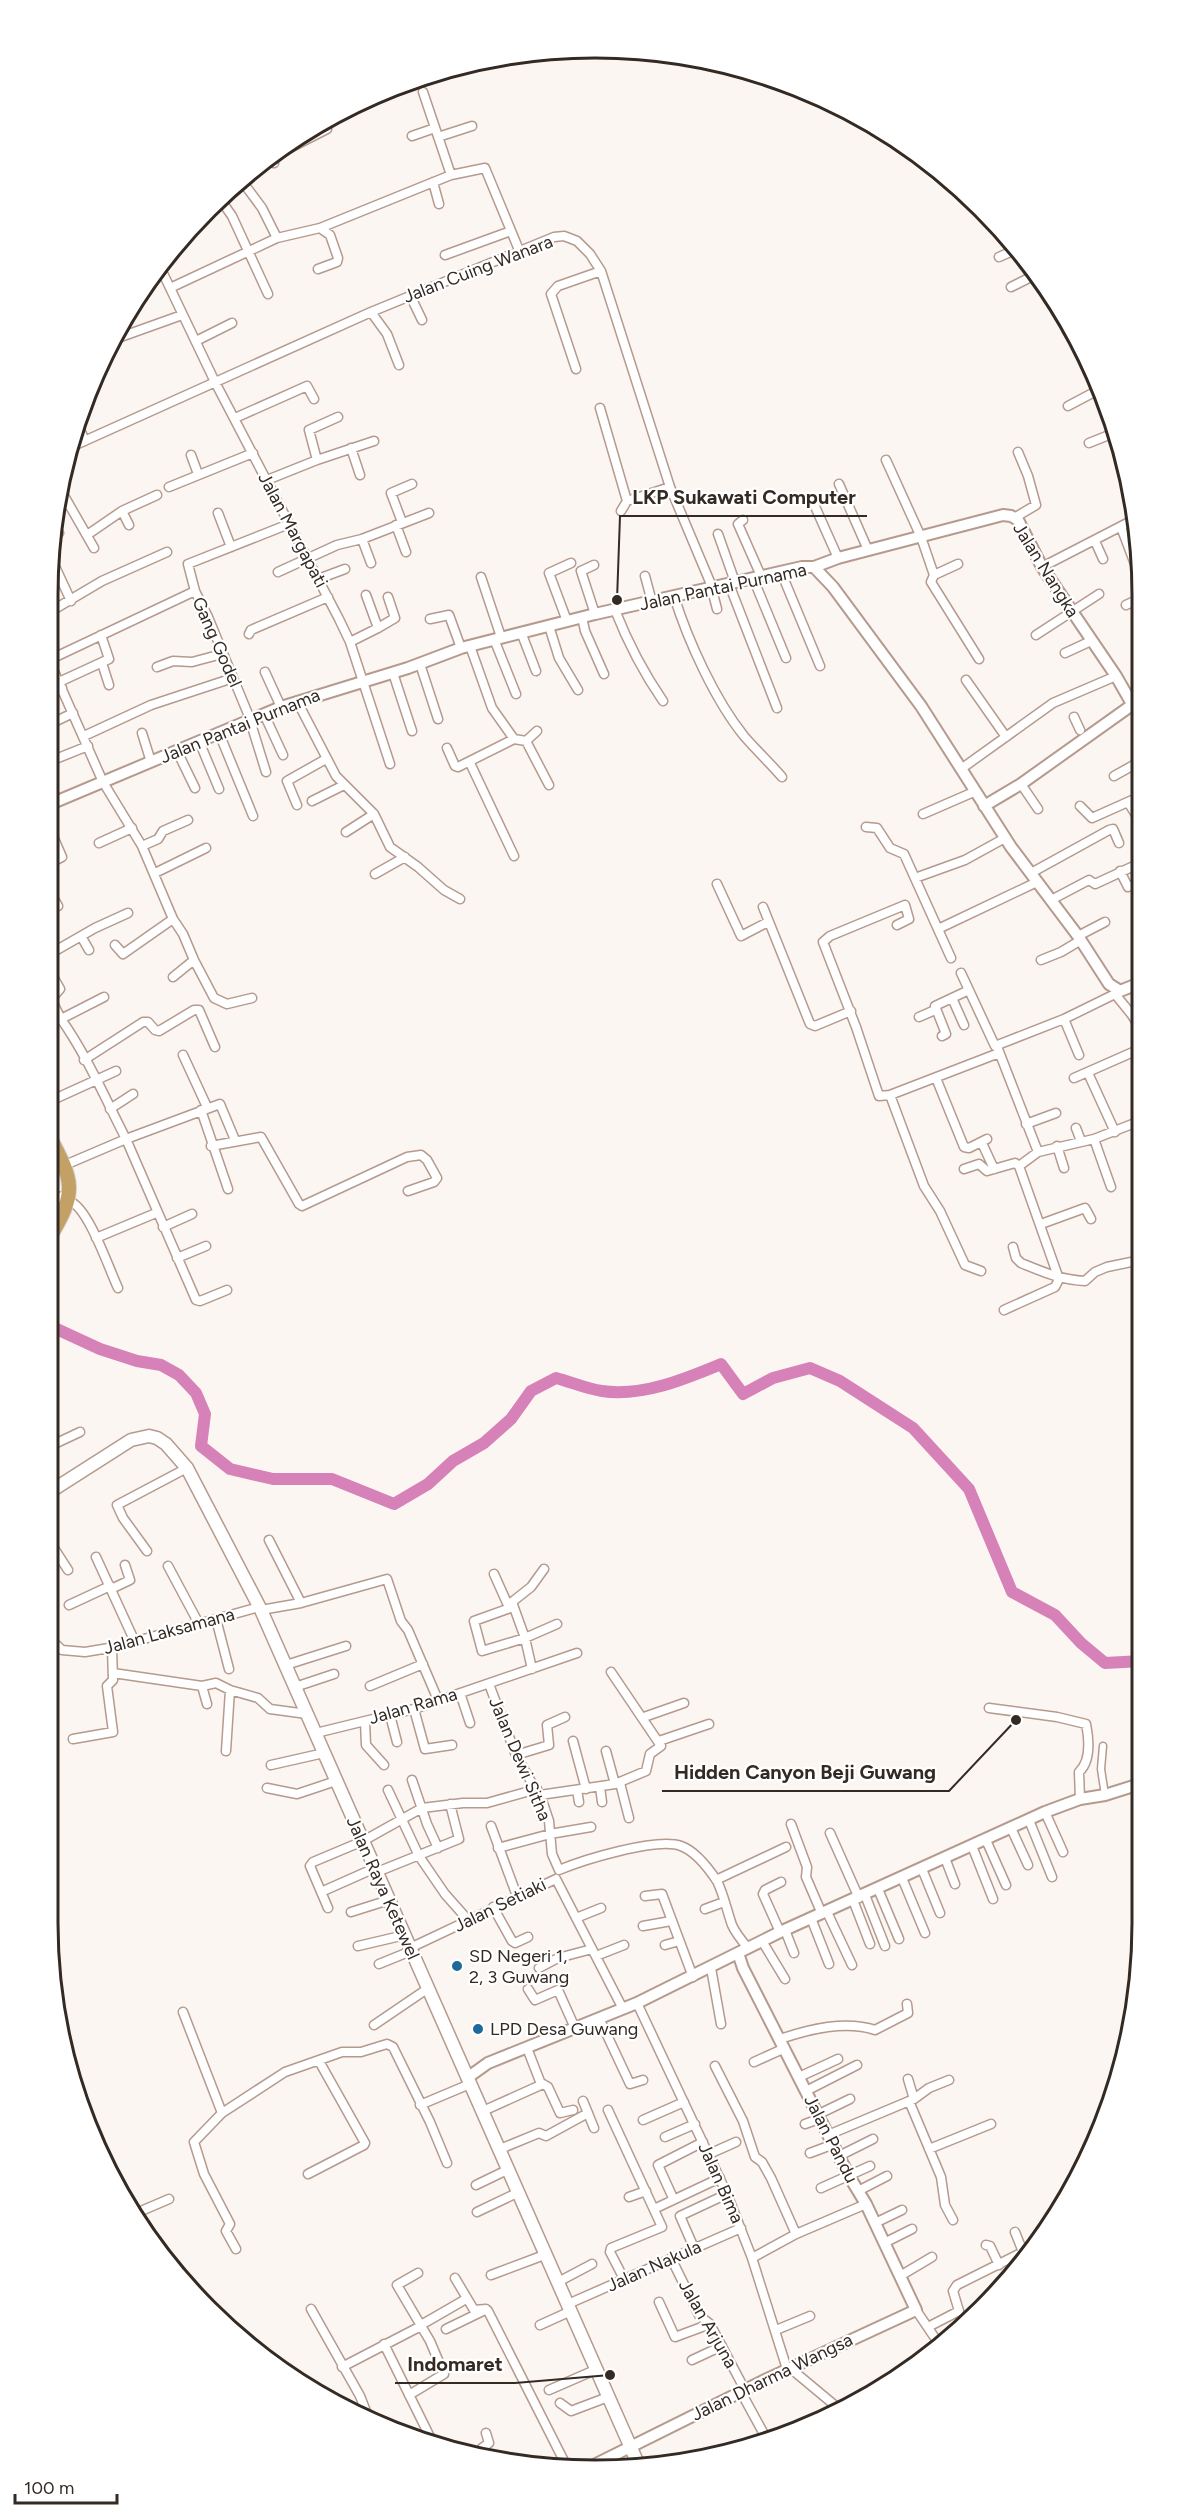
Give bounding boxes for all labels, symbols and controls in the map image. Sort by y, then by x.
street label: Jalan Cuing Wanara [400,230,556,308]
street label: Jalan Margapati [253,469,333,591]
callout: LKP Sukawati Computer [620,478,867,516]
text: LKP Sukawati Computer [632,485,856,509]
street label: Jalan Nangka [1008,519,1084,621]
street label: Jalan Pantai Purnama [637,559,809,615]
street label: Gang Godel [187,594,247,690]
street label: Jalan Pantai Purnama [157,684,323,768]
street label: Jalan Laksamana [101,1603,237,1659]
street label: Jalan Rama [366,1683,460,1729]
street label: Jalan Dewi Sitha [484,1694,556,1824]
callout: Hidden Canyon Beji Guwang [662,1753,949,1791]
text: Hidden Canyon Beji Guwang [674,1760,936,1784]
street label: Jalan Raya Ketewel [342,1813,424,1963]
street label: Jalan Setiaki [450,1873,550,1937]
place label: SD Negeri 1, 2, 3 Guwang [469,1945,569,1988]
marker: SD Negeri 1, 2, 3 Guwang [450,1959,464,1973]
place label: LPD Desa Guwang [490,2018,638,2040]
marker: LPD Desa Guwang [471,2022,485,2036]
street label: Jalan Pandu [799,2091,863,2187]
street label: Jalan Bima [694,2139,748,2227]
street label: Jalan Nakula [603,2235,705,2297]
street label: Jalan Arjuna [674,2276,742,2372]
street label: Jalan Dharma Wangsa [688,2328,856,2426]
callout: Indomaret [395,2345,515,2383]
text: Indomaret [407,2352,503,2376]
scale bar [15,2467,117,2505]
text: 100 m [24,2477,74,2499]

